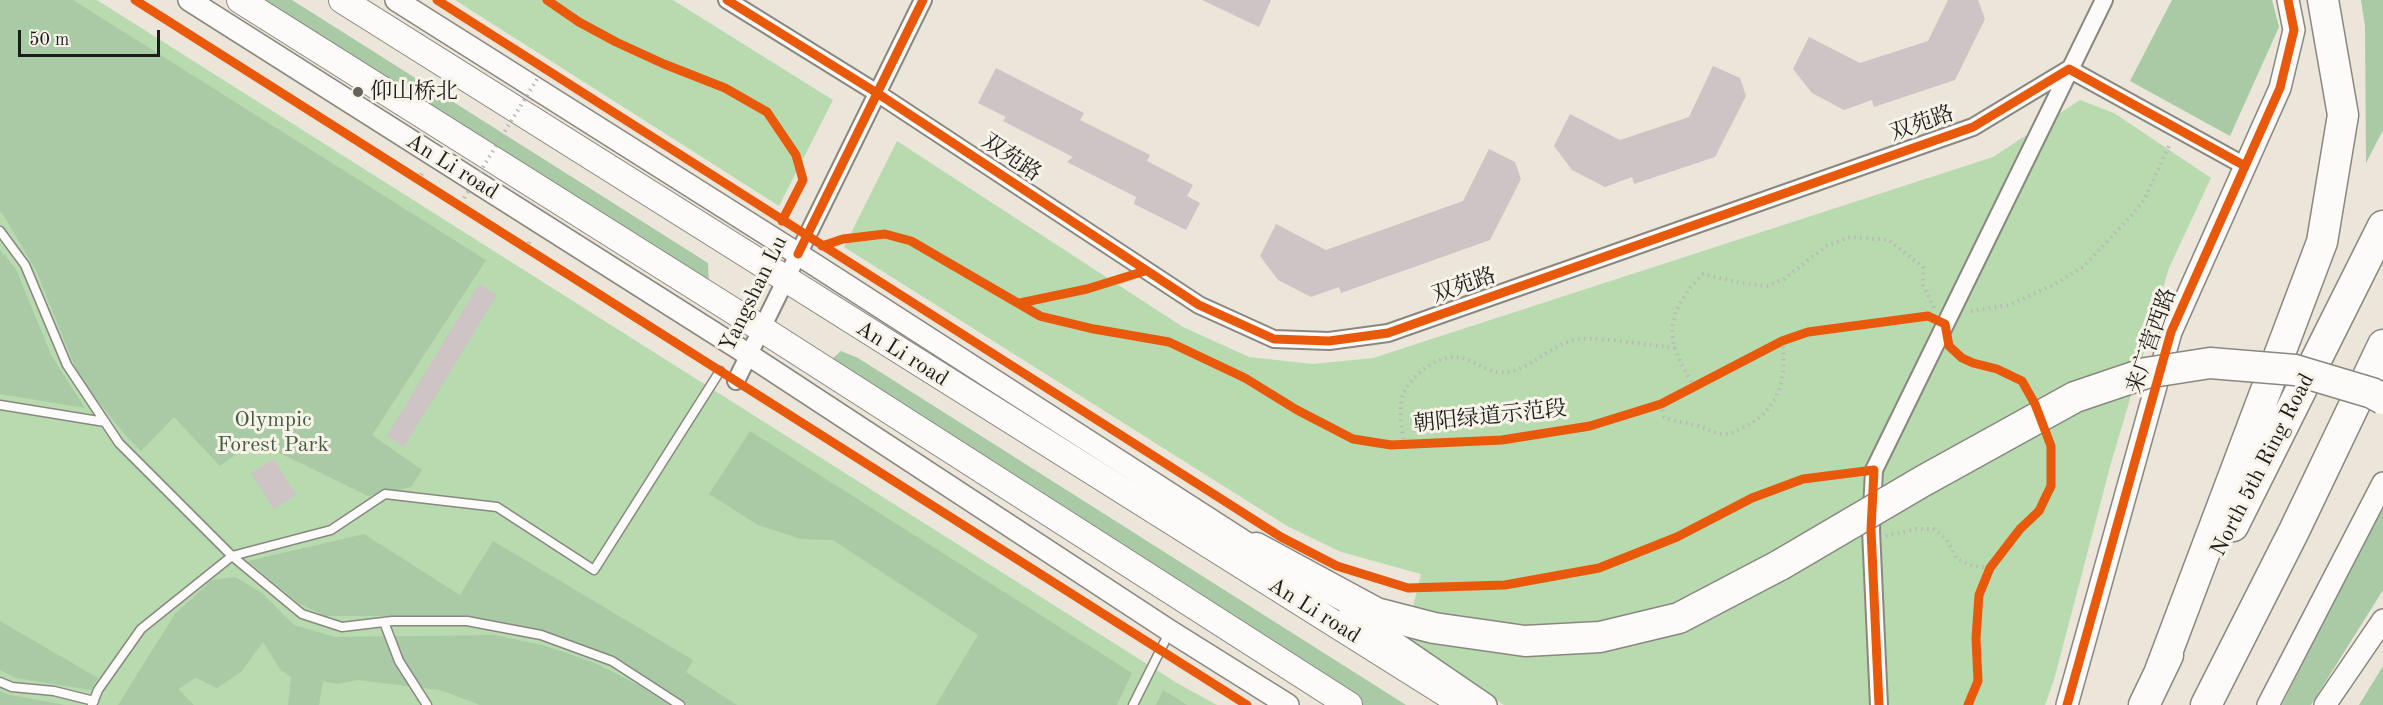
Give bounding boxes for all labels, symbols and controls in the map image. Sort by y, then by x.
scale bar [21,18,164,56]
text: 50 m [29,31,69,49]
place label: 仰山桥北 [370,79,458,105]
marker: 仰山桥北 [351,85,365,99]
street label: 双苑路 [1887,101,1957,147]
street label: An Li road [401,128,503,206]
street label: 双苑路 [976,129,1046,187]
street label: Yangshan Lu [714,232,794,356]
street label: 双苑路 [1429,263,1499,309]
street label: 来广营西路 [2122,285,2182,397]
street label: An Li road [851,315,953,393]
street label: North 5th Ring Road [2205,369,2321,561]
street label: 朝阳绿道示范段 [1412,396,1568,438]
park label: Olympic Forest Park [217,407,329,458]
street label: An Li road [1263,572,1365,650]

